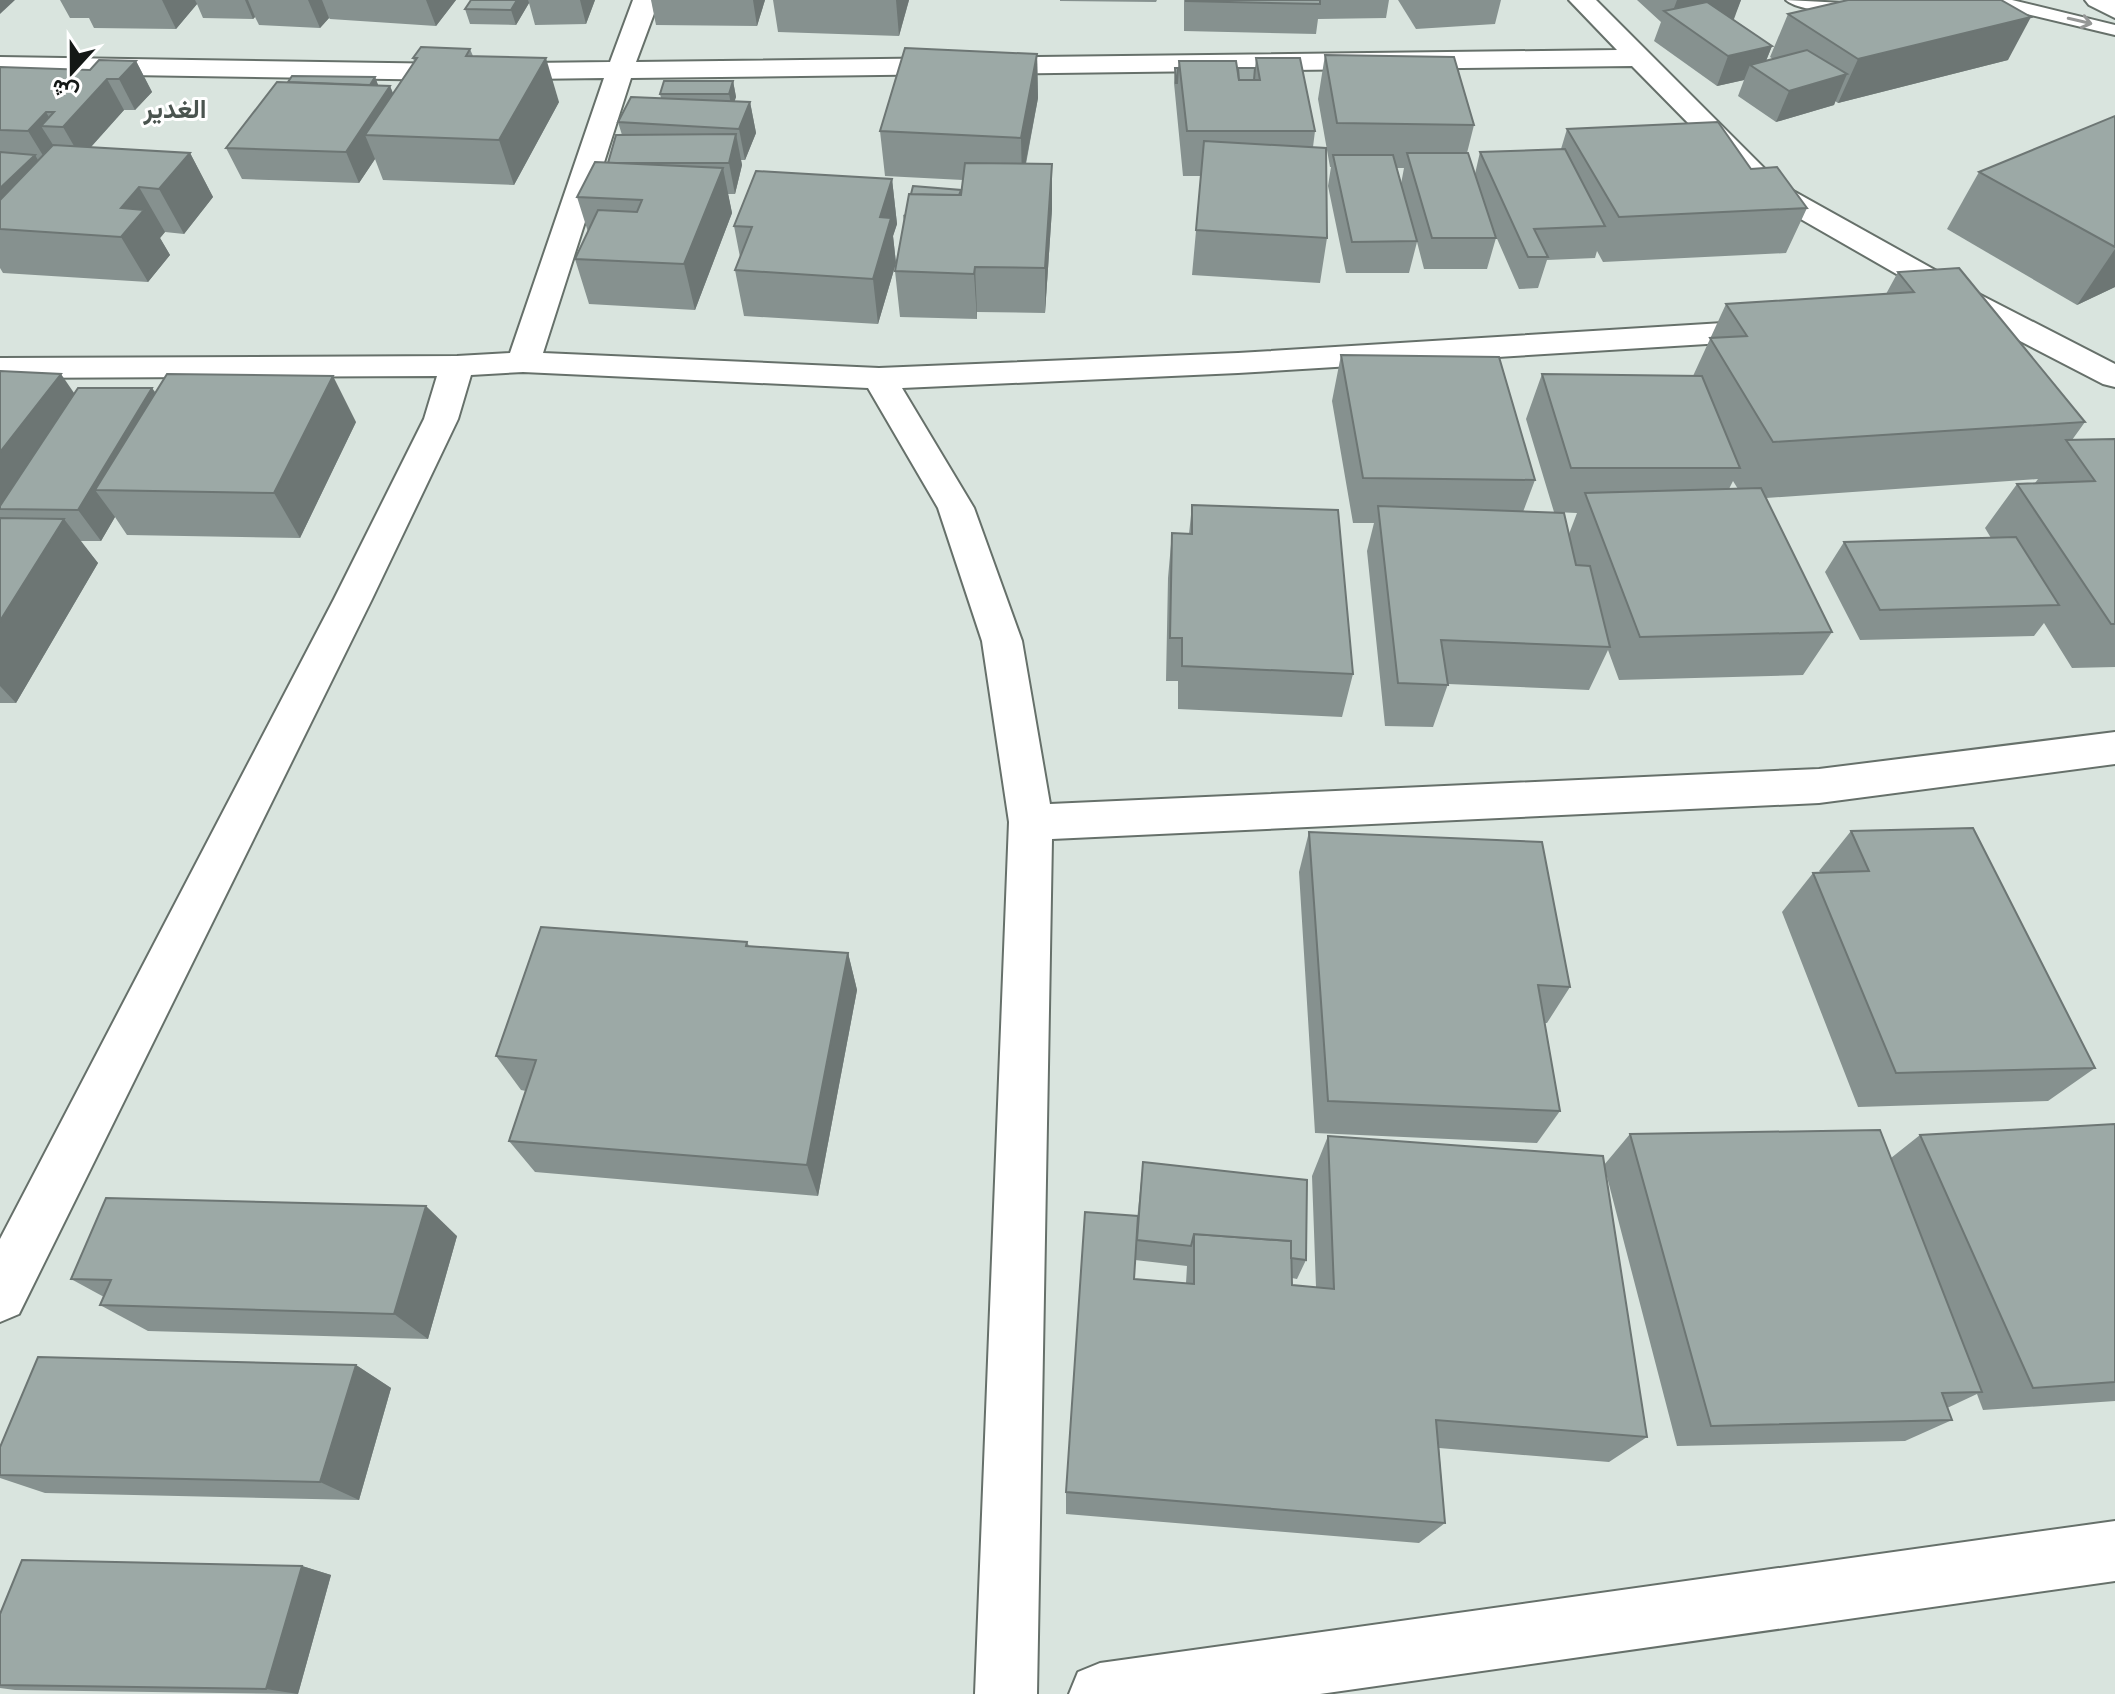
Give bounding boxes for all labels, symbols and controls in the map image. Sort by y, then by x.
one-way arrow [2067,15,2093,30]
north arrow [32,32,112,112]
text: ش [48,73,82,108]
district label: الغدير [142,94,207,126]

